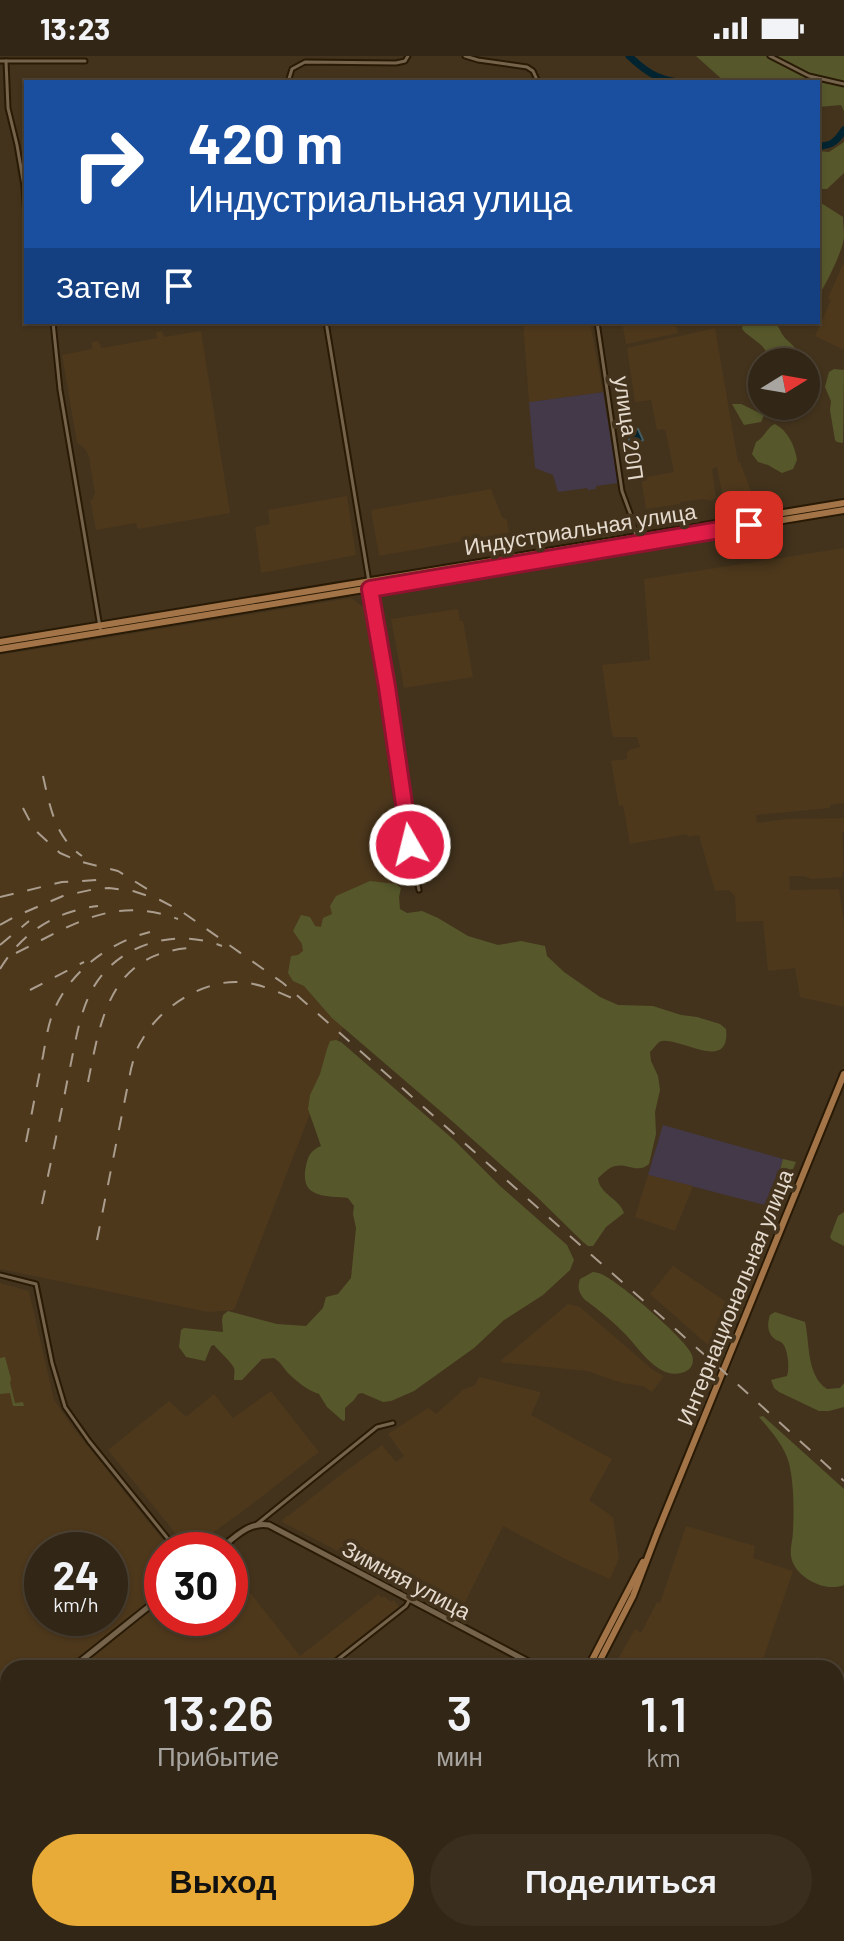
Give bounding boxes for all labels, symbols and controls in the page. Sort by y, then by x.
text: 13:23 [40,10,110,46]
text: 420 m [188,108,343,175]
icon: right [56,112,160,216]
text: Индустриальная улица [188,176,572,219]
icon: arrive [157,264,201,308]
text: Затем [56,268,141,304]
north arrow [748,348,820,420]
map controls [748,348,820,420]
street label: улица 20П [609,374,650,482]
pin [715,491,783,559]
street label: Индустриальная улица [462,497,699,560]
icon: arrive [727,503,771,547]
position arrow [368,803,452,887]
street label: Интернациональная улица [671,1165,799,1429]
speed limit sign: 30 [144,1532,248,1636]
street label: Зимняя улица [338,1534,476,1625]
text: 24 [53,1550,99,1598]
text: km/h [53,1592,99,1616]
text: 13:26 [162,1683,274,1741]
text: 3 [447,1683,472,1741]
text: 1.1 [640,1684,687,1742]
text: Прибытие [157,1740,279,1771]
text: мин [436,1740,483,1771]
text: km [646,1741,681,1772]
button: Выход [32,1834,414,1926]
button: Поделиться [430,1834,812,1926]

